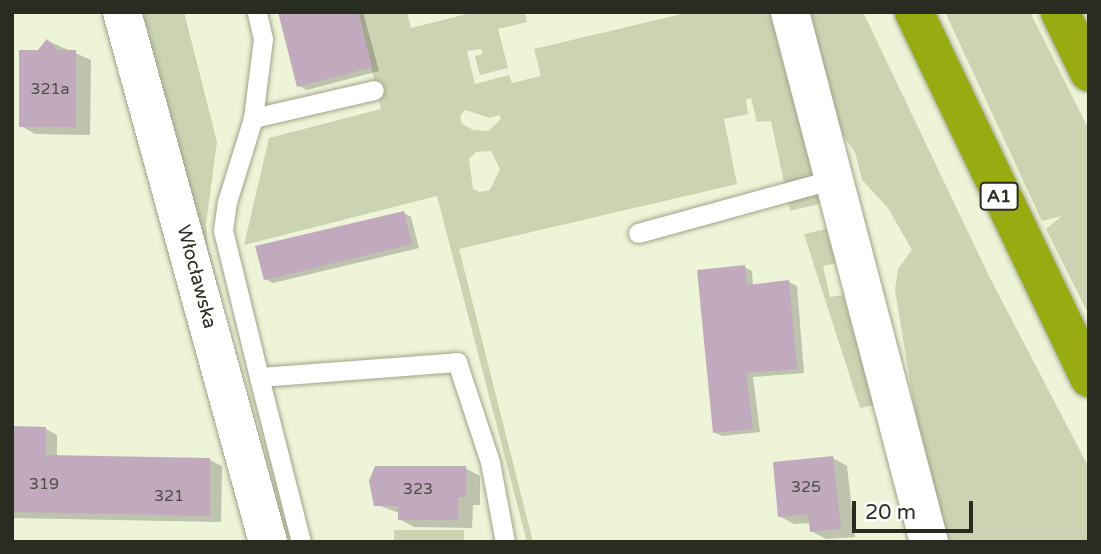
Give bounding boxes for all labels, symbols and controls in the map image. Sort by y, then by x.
house number: 321a [30,79,70,99]
road number: A1 [978,182,1020,210]
street label: Włocławska [171,223,221,331]
house number: 319 [29,474,59,494]
house number: 325 [791,477,821,497]
house number: 323 [403,479,433,499]
house number: 321 [154,486,184,506]
scale bar [856,488,977,532]
text: 20 m [865,500,916,525]

